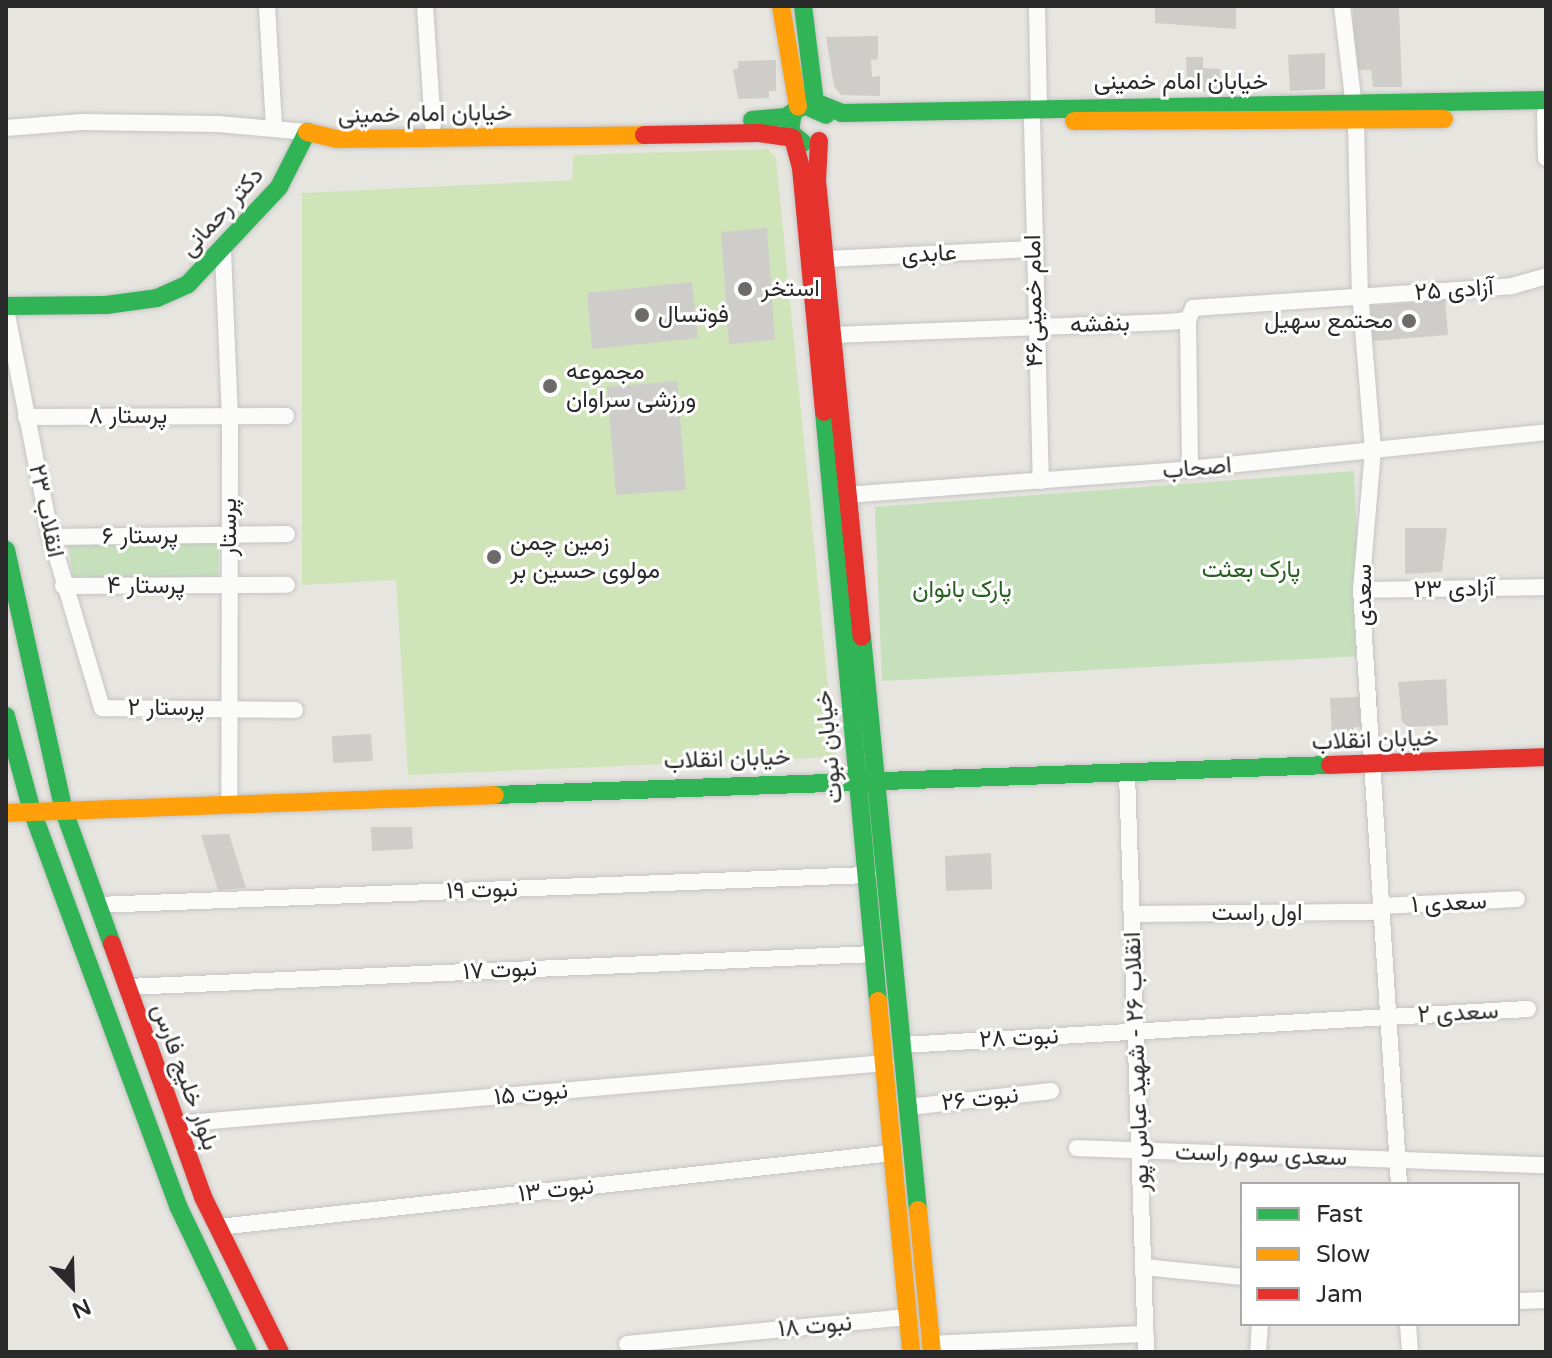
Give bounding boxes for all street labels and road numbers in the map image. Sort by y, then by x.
street label: خیابان امام خمینی [1094,68,1268,96]
street label: خیابان امام خمینی [338,98,512,130]
street label: دکتر رحمانی [174,161,270,263]
street label: امام خمینی۴۶ [1018,234,1050,368]
street label: عابدی [900,238,958,270]
street label: آزادی ۲۵ [1414,273,1494,307]
street label: بنفشه [1070,309,1130,339]
street label: پرستار ۸ [89,402,167,430]
street label: اصحاب [1161,451,1233,485]
street label: انقلاب ۲۳ [22,462,70,560]
street label: پرستار [215,498,243,556]
street label: پرستار ۶ [102,521,178,551]
street label: سعدی [1350,564,1378,626]
street label: پرستار ۴ [107,572,185,600]
street label: آزادی ۲۳ [1413,574,1495,604]
street label: خیابان نبوت [809,689,849,805]
street label: پرستار ۲ [127,694,205,722]
street label: خیابان انقلاب [1311,723,1439,757]
street label: خیابان انقلاب [663,742,791,776]
street label: نبوت ۱۹ [446,874,518,906]
street label: سعدی ۱ [1411,887,1487,919]
street label: اول راست [1211,899,1303,927]
street label: انقلاب ۲۶ - شهید عباس پور [1118,931,1156,1193]
street label: نبوت ۱۷ [462,954,538,986]
street label: سعدی ۲ [1417,996,1499,1030]
street label: بلوار خلیج فارس [145,1000,225,1154]
street label: نبوت ۲۸ [978,1022,1060,1054]
street label: نبوت ۱۵ [493,1076,569,1112]
street label: نبوت ۲۶ [940,1081,1020,1117]
street label: سعدی سوم راست [1175,1138,1347,1172]
street label: نبوت ۱۳ [517,1172,595,1208]
street label: نبوت ۱۸ [777,1308,853,1344]

